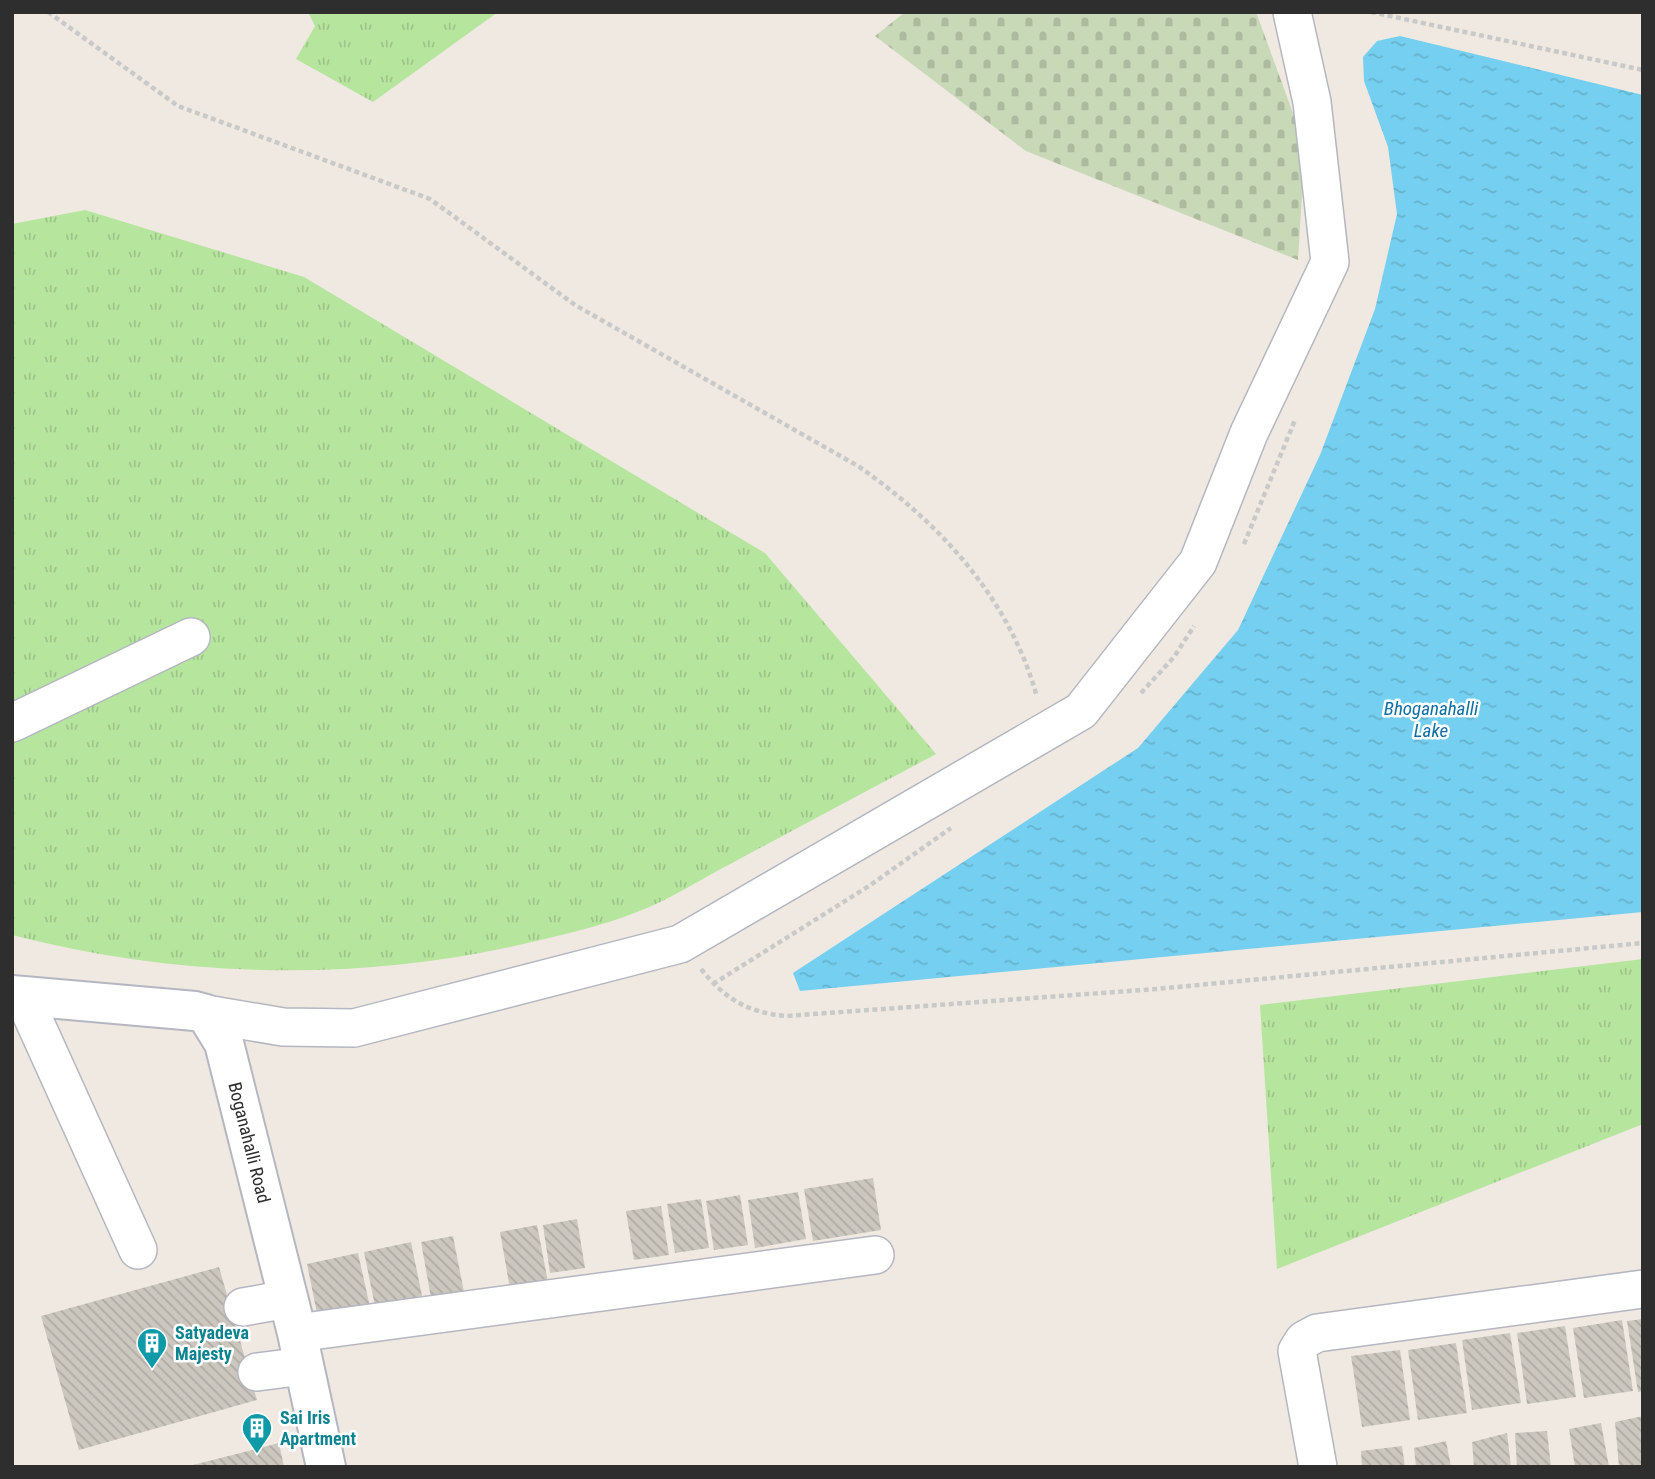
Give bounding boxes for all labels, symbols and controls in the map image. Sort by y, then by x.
water label: Bhoganahalli Lake [1384,697,1479,742]
street label: Boganahalli Road [224,1080,275,1205]
place label: Satyadeva Majesty [175,1322,249,1364]
building icon: Satyadeva Majesty [135,1326,169,1370]
place label: Sai Iris Apartment [280,1407,356,1449]
building icon: Sai Iris Apartment [240,1411,274,1455]

